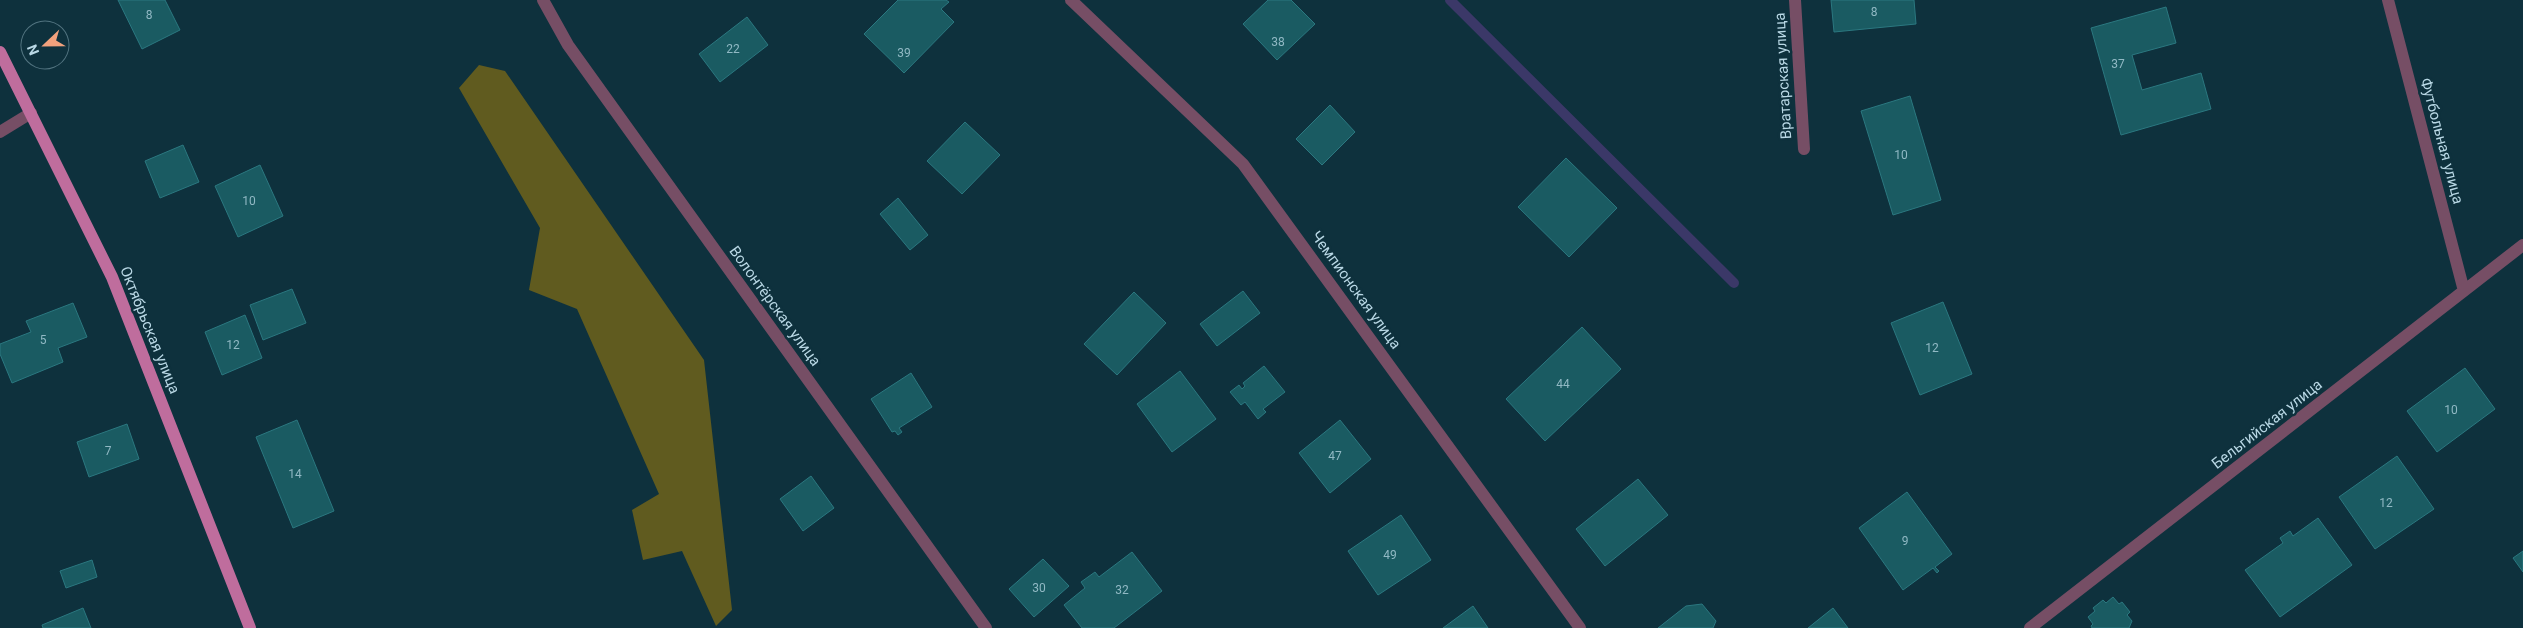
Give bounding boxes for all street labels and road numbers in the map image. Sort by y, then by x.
street label: Вратарская улица [1771,12,1795,140]
street label: Футбольная улица [2417,76,2467,206]
street label: Чемпионская улица [1307,228,1405,352]
street label: Волонтёрская улица [725,242,825,370]
street label: Октябрьская улица [116,264,184,396]
street label: Бельгийская улица [2208,375,2326,473]

